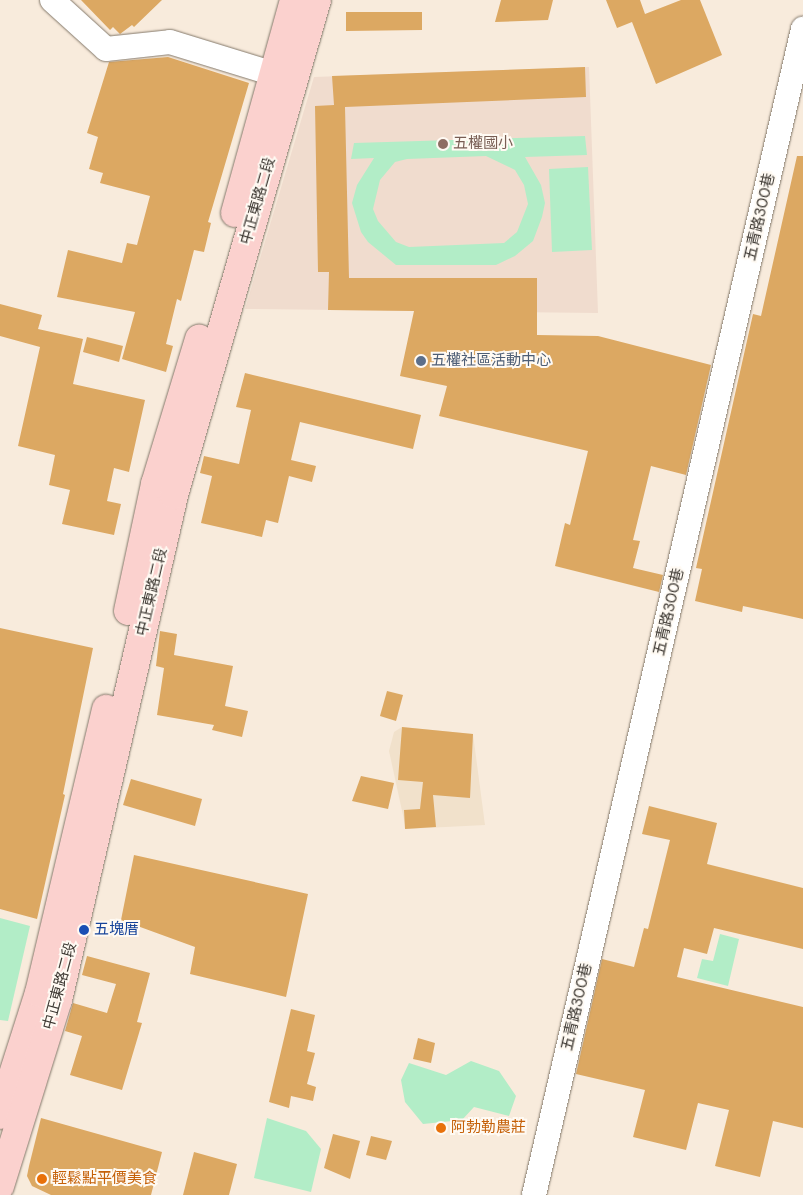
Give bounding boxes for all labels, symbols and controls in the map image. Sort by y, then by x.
place label: 五權國小 [453,135,513,153]
marker: 五權國小 [437,138,449,150]
street label: 中正東路二段 [237,155,279,247]
street label: 五青路300巷 [741,171,779,263]
place label: 五權社區活動中心 [431,352,551,370]
marker: 五權社區活動中心 [415,355,427,367]
street label: 中正東路二段 [133,546,171,638]
street label: 五青路300巷 [650,566,688,658]
place label: 五塊厝 [94,921,139,939]
marker: 五塊厝 [78,924,90,936]
street label: 中正東路二段 [40,940,80,1032]
street label: 五青路300巷 [558,961,596,1053]
place label: 阿勃勒農莊 [451,1119,526,1137]
marker: 阿勃勒農莊 [435,1122,447,1134]
place label: 輕鬆點平價美食 [52,1170,157,1188]
marker: 輕鬆點平價美食 [36,1173,48,1185]

